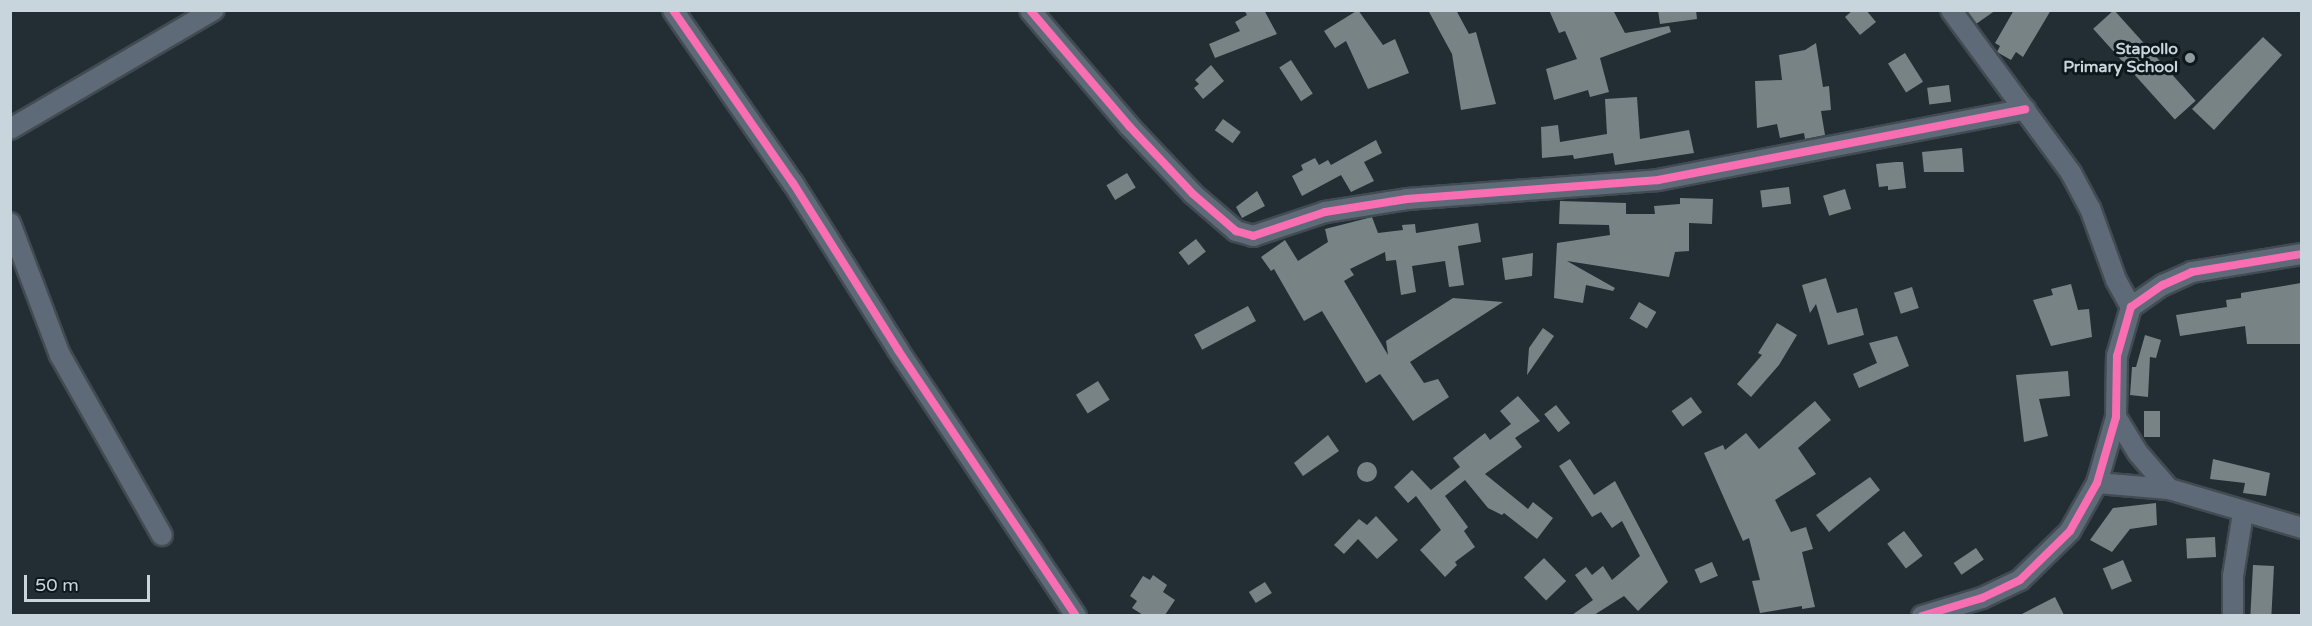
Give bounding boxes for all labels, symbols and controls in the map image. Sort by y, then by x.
place label: Stapollo Primary School [2063,39,2178,77]
marker: Stapollo Primary School [2183,51,2197,65]
scale bar [27,563,153,601]
text: 50 m [35,574,79,596]

